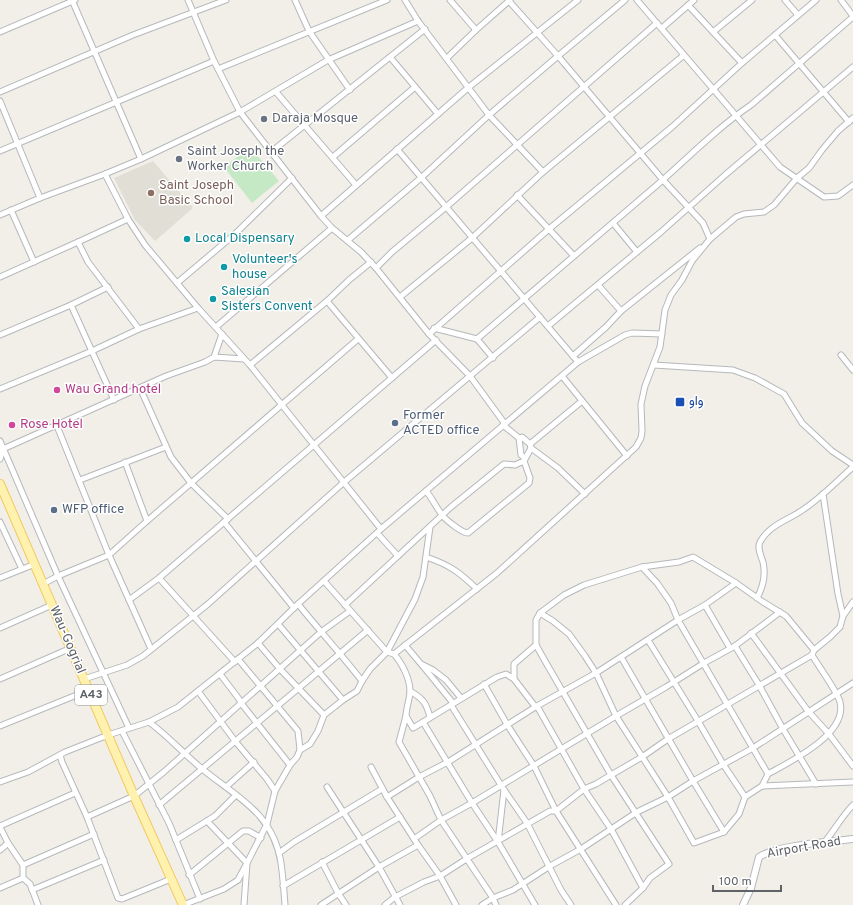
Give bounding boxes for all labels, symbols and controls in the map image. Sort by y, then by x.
place label: Daraja Mosque [272,111,358,127]
marker: Daraja Mosque [259,114,269,124]
place label: Saint Joseph the Worker Church [187,144,284,175]
marker: Saint Joseph the Worker Church [174,154,184,164]
place label: Saint Joseph Basic School [159,178,234,209]
marker: Saint Joseph Basic School [146,188,156,198]
place label: Local Dispensary [195,231,295,247]
marker: Local Dispensary [182,234,192,244]
place label: Volunteer's house [232,252,298,283]
marker: Volunteer's house [219,262,229,272]
place label: Salesian Sisters Convent [221,284,313,315]
marker: Salesian Sisters Convent [208,294,218,304]
place label: Wau Grand hotel [65,382,161,398]
marker: Wau Grand hotel [52,385,62,395]
place label: واو [689,394,704,410]
marker: واو [674,396,686,408]
place label: Former ACTED office [403,408,480,439]
place label: Rose Hotel [20,417,83,433]
marker: Former ACTED office [390,418,400,428]
marker: Rose Hotel [7,420,17,430]
place label: WFP office [62,502,124,518]
marker: WFP office [49,505,59,515]
street label: Wau-Gogrial [46,604,88,676]
road number: A43 [75,685,107,705]
street label: Airport Road [766,834,842,862]
scale bar [713,867,781,893]
text: 100 m [719,874,752,890]

